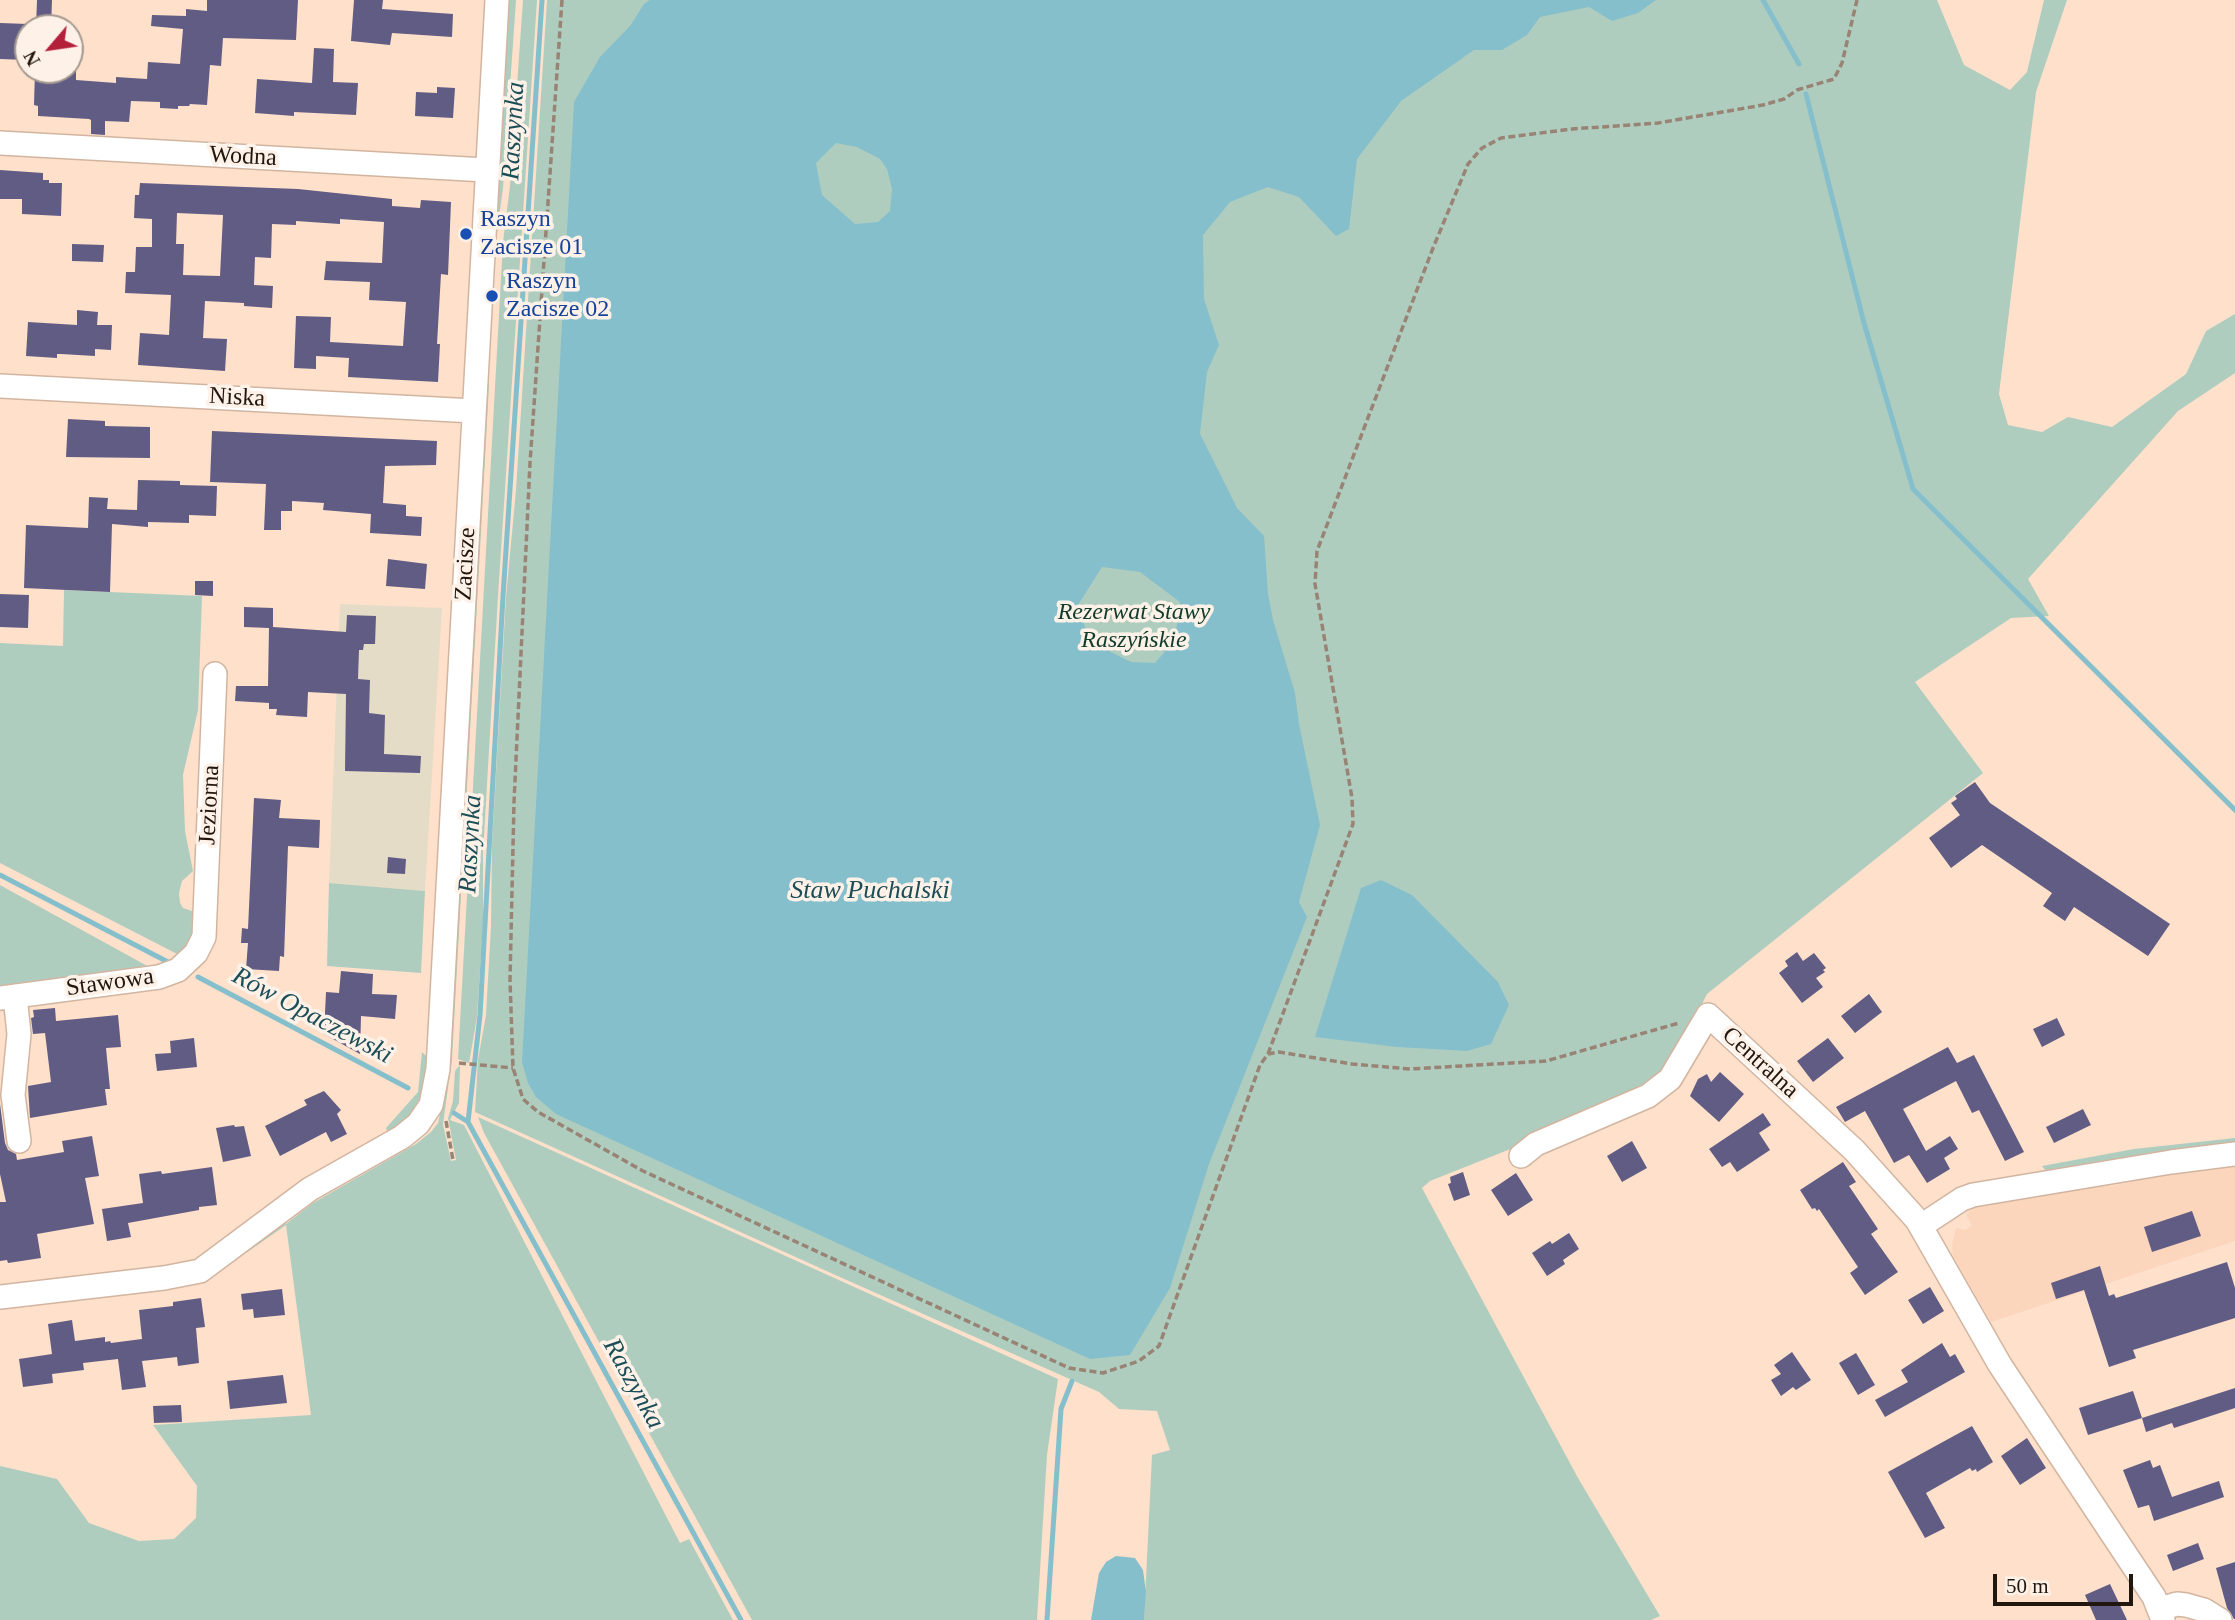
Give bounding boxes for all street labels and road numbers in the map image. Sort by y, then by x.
street label: Wodna [209,141,277,173]
street label: Niska [208,382,266,414]
street label: Zacisze [450,527,482,601]
street label: Jeziorna [194,764,226,846]
street label: Stawowa [64,963,156,1003]
street label: Centralna [1716,1021,1804,1105]

